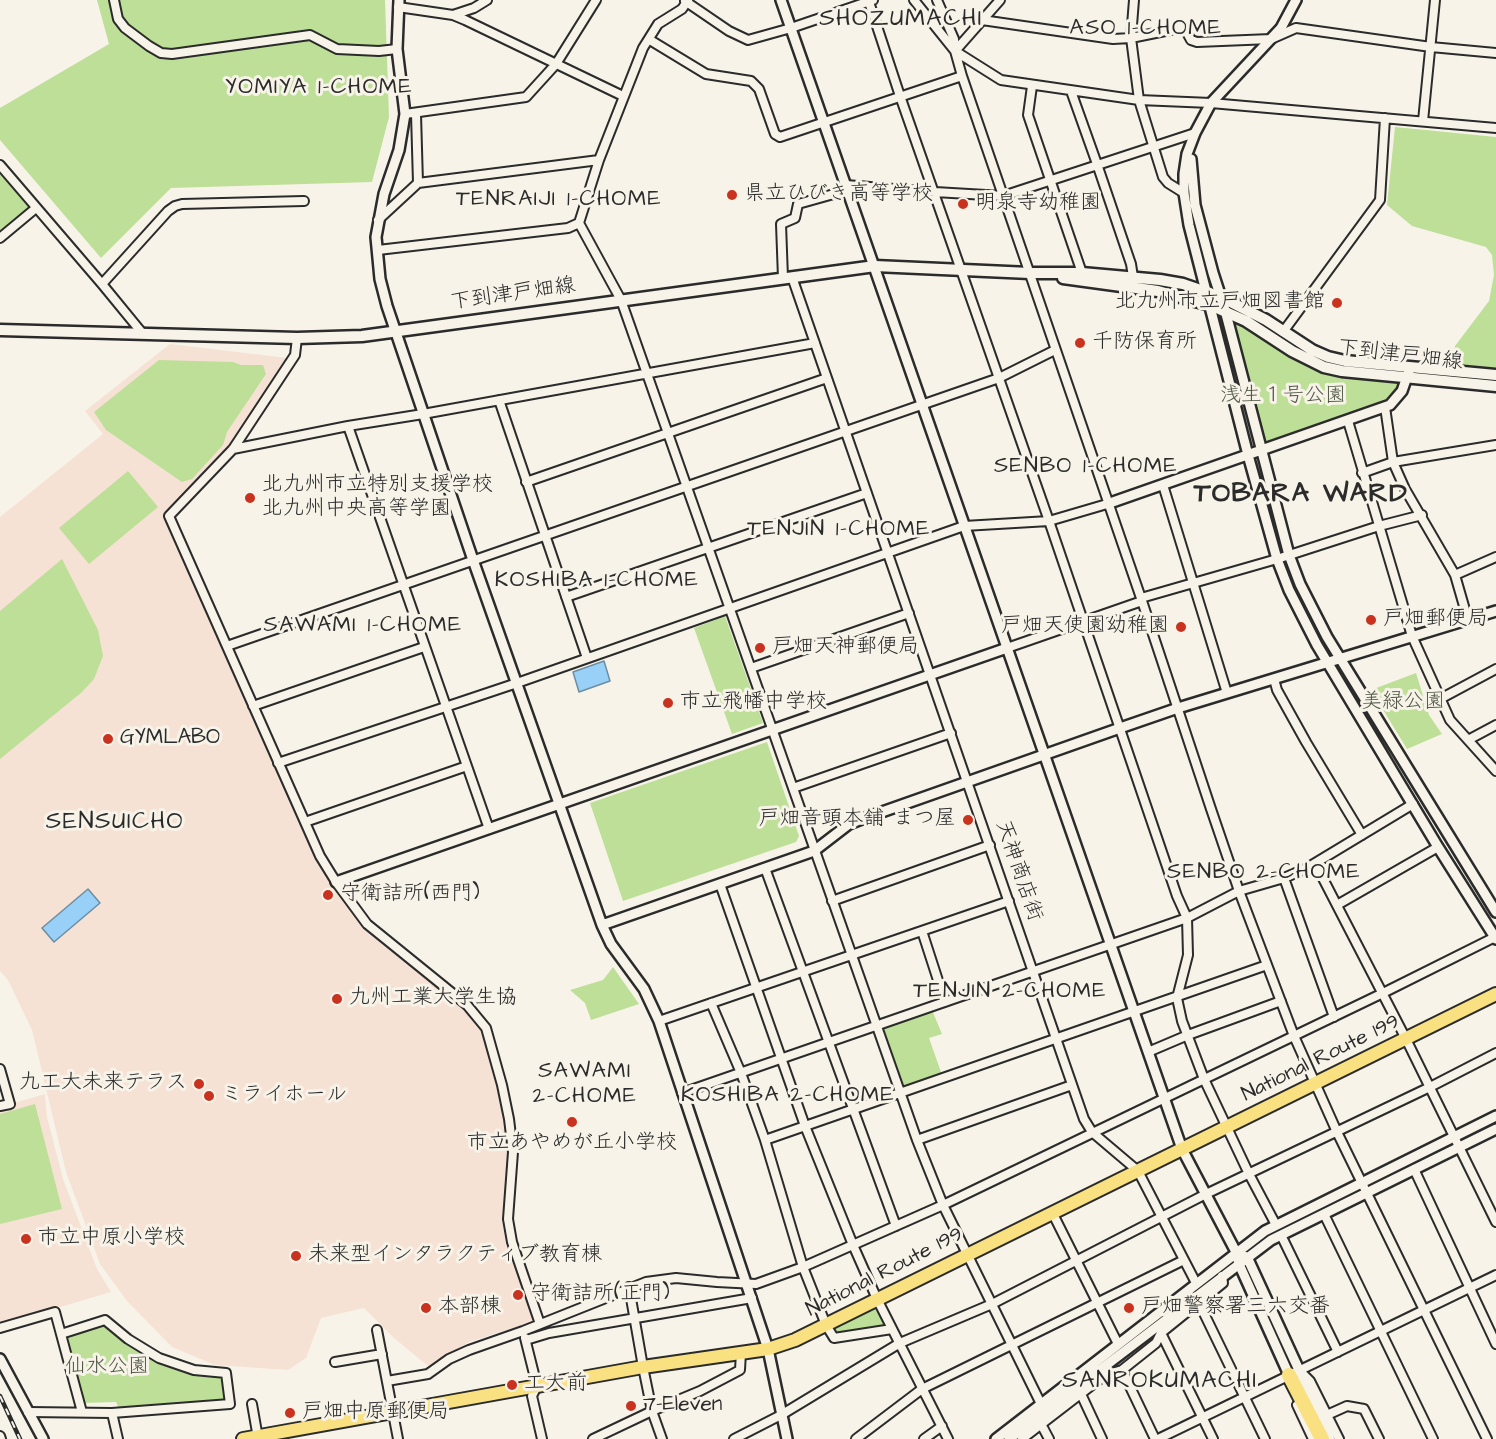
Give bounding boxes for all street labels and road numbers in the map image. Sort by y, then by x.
street label: 下到津戸畑線 [449,274,577,316]
street label: 下到津戸畑線 [1336,336,1464,376]
street label: 天神商店街 [989,817,1047,925]
street label: National Route 199 [1238,1010,1404,1108]
street label: National Route 199 [802,1223,968,1323]

